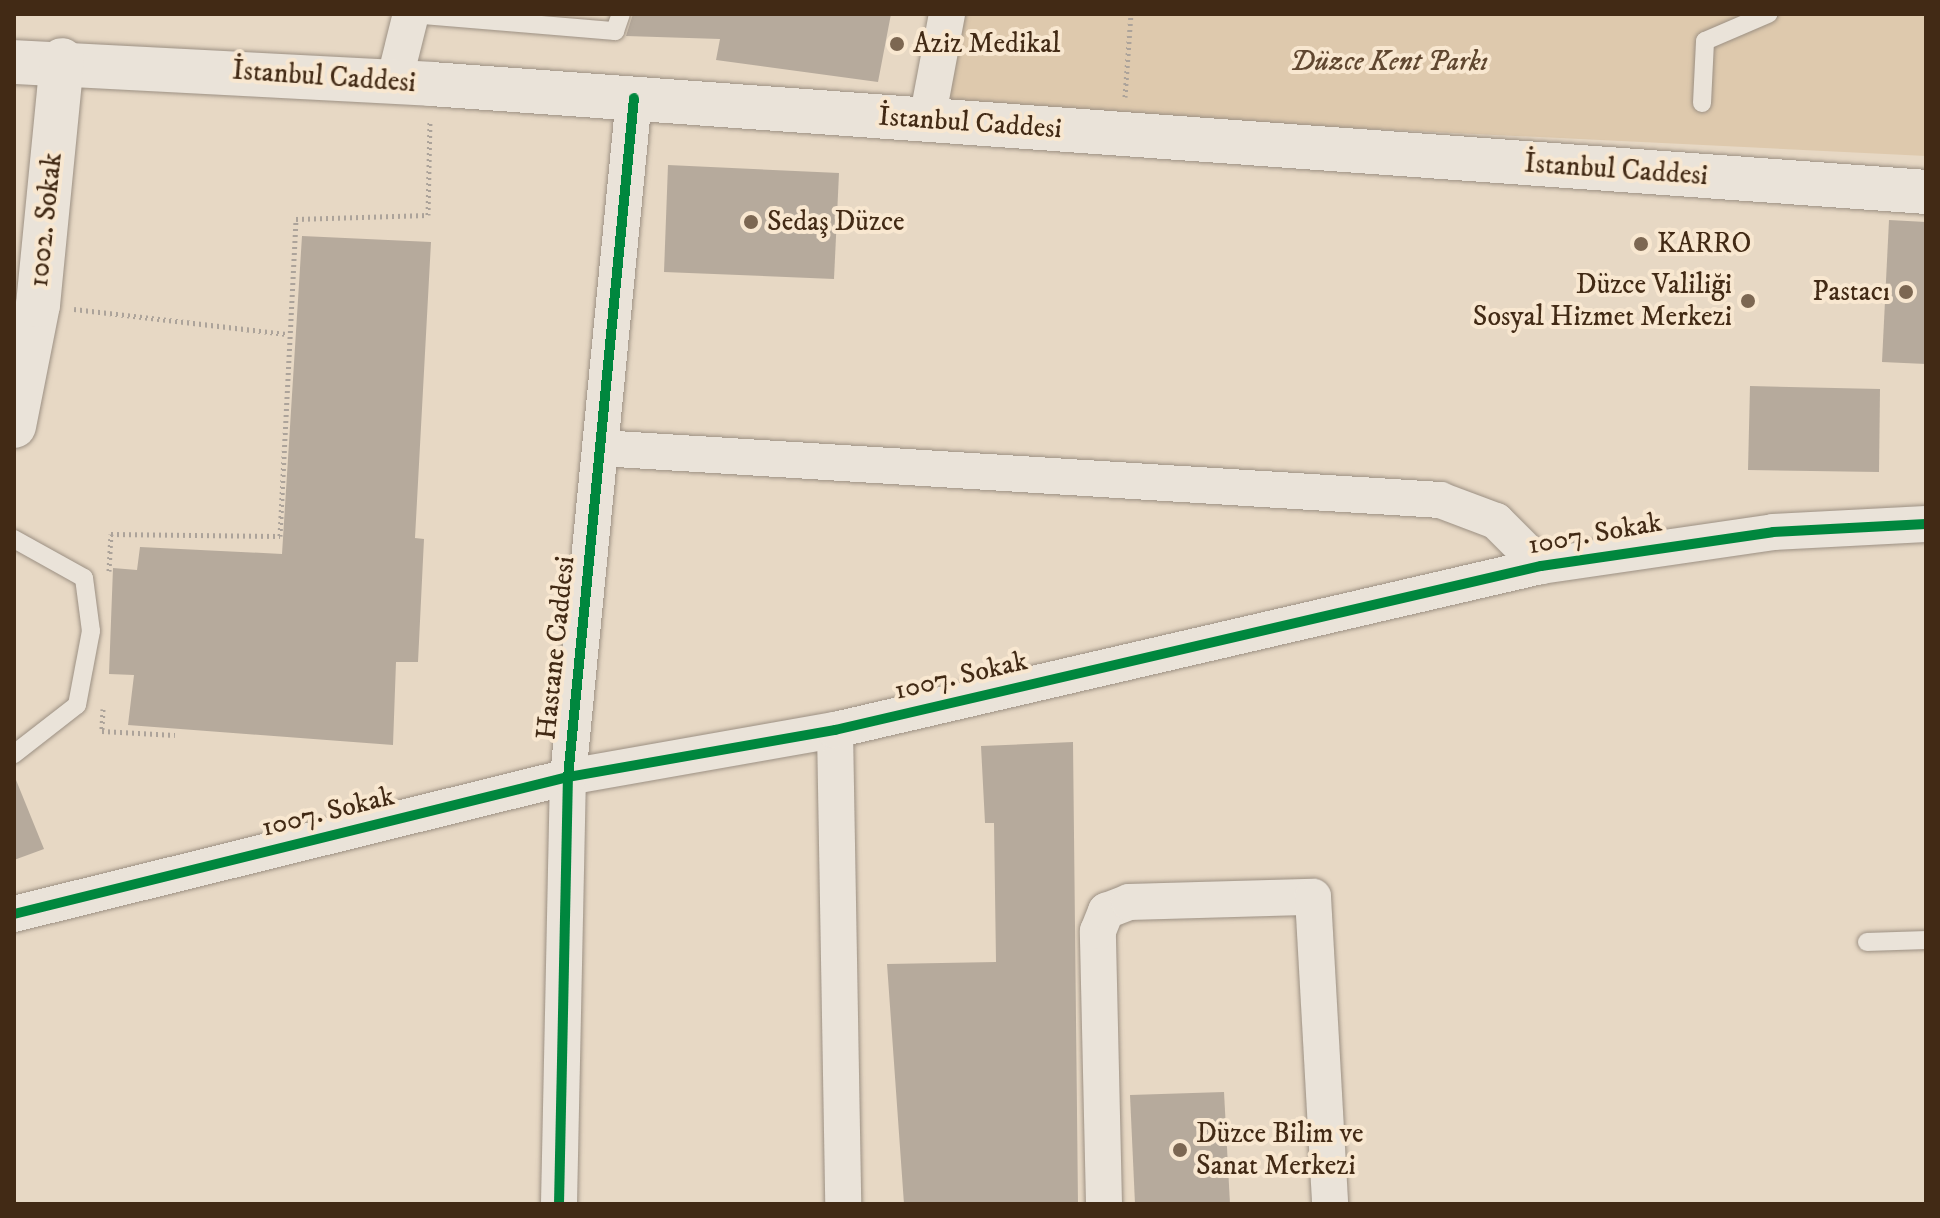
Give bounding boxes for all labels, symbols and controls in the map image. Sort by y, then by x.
place label: Aziz Medikal [913,27,1060,61]
marker: Aziz Medikal [888,35,906,53]
park label: Düzce Kent Parkı [1290,45,1488,79]
street label: İstanbul Caddesi [231,54,417,100]
street label: İstanbul Caddesi [877,100,1063,146]
street label: İstanbul Caddesi [1523,147,1709,193]
street label: 1002. Sokak [22,151,70,289]
place label: Sedaş Düzce [767,205,905,239]
marker: Sedaş Düzce [742,213,760,231]
place label: KARRO [1657,227,1751,261]
marker: KARRO [1632,235,1650,253]
place label: Düzce Valiliği Sosyal Hizmet Merkezi [1473,268,1732,334]
place label: Pastacı [1812,275,1890,309]
marker: Pastacı [1897,283,1915,301]
marker: Düzce Valiliği Sosyal Hizmet Merkezi [1739,292,1757,310]
street label: 1007. Sokak [1525,506,1665,562]
street label: Hastane Caddesi [530,555,582,741]
street label: 1007. Sokak [891,644,1031,708]
street label: 1007. Sokak [258,779,398,845]
place label: Düzce Bilim ve Sanat Merkezi [1196,1117,1363,1183]
marker: Düzce Bilim ve Sanat Merkezi [1171,1141,1189,1159]

